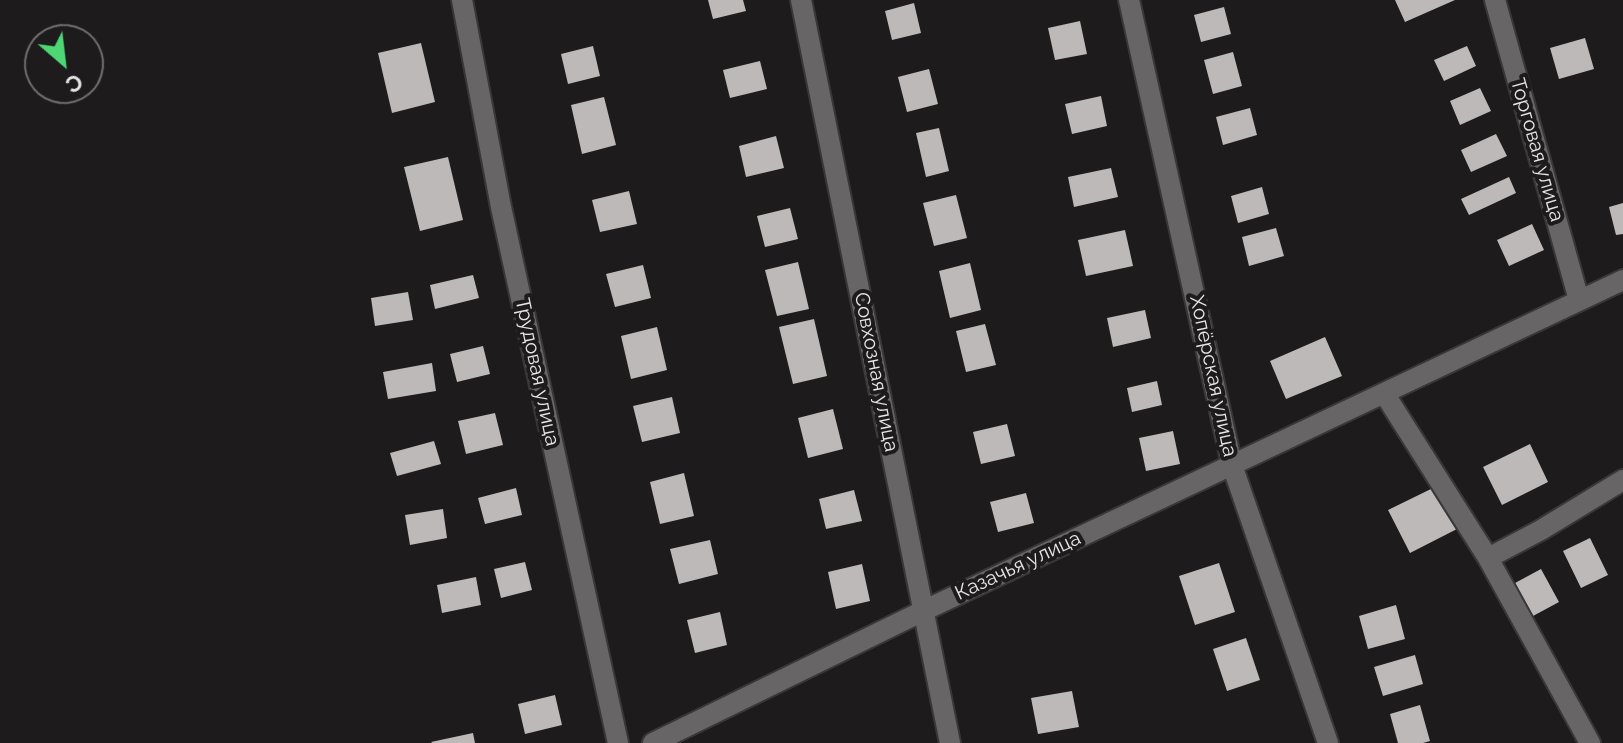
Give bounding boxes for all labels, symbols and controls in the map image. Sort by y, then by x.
north arrow [24,24,104,104]
text: С [62,68,87,98]
street label: Торговая улица [1505,76,1569,224]
street label: Совхозная улица [849,290,903,454]
street label: Хопёрская улица [1184,293,1242,459]
street label: Трудовая улица [510,296,564,448]
street label: Казачья улица [951,526,1085,606]

